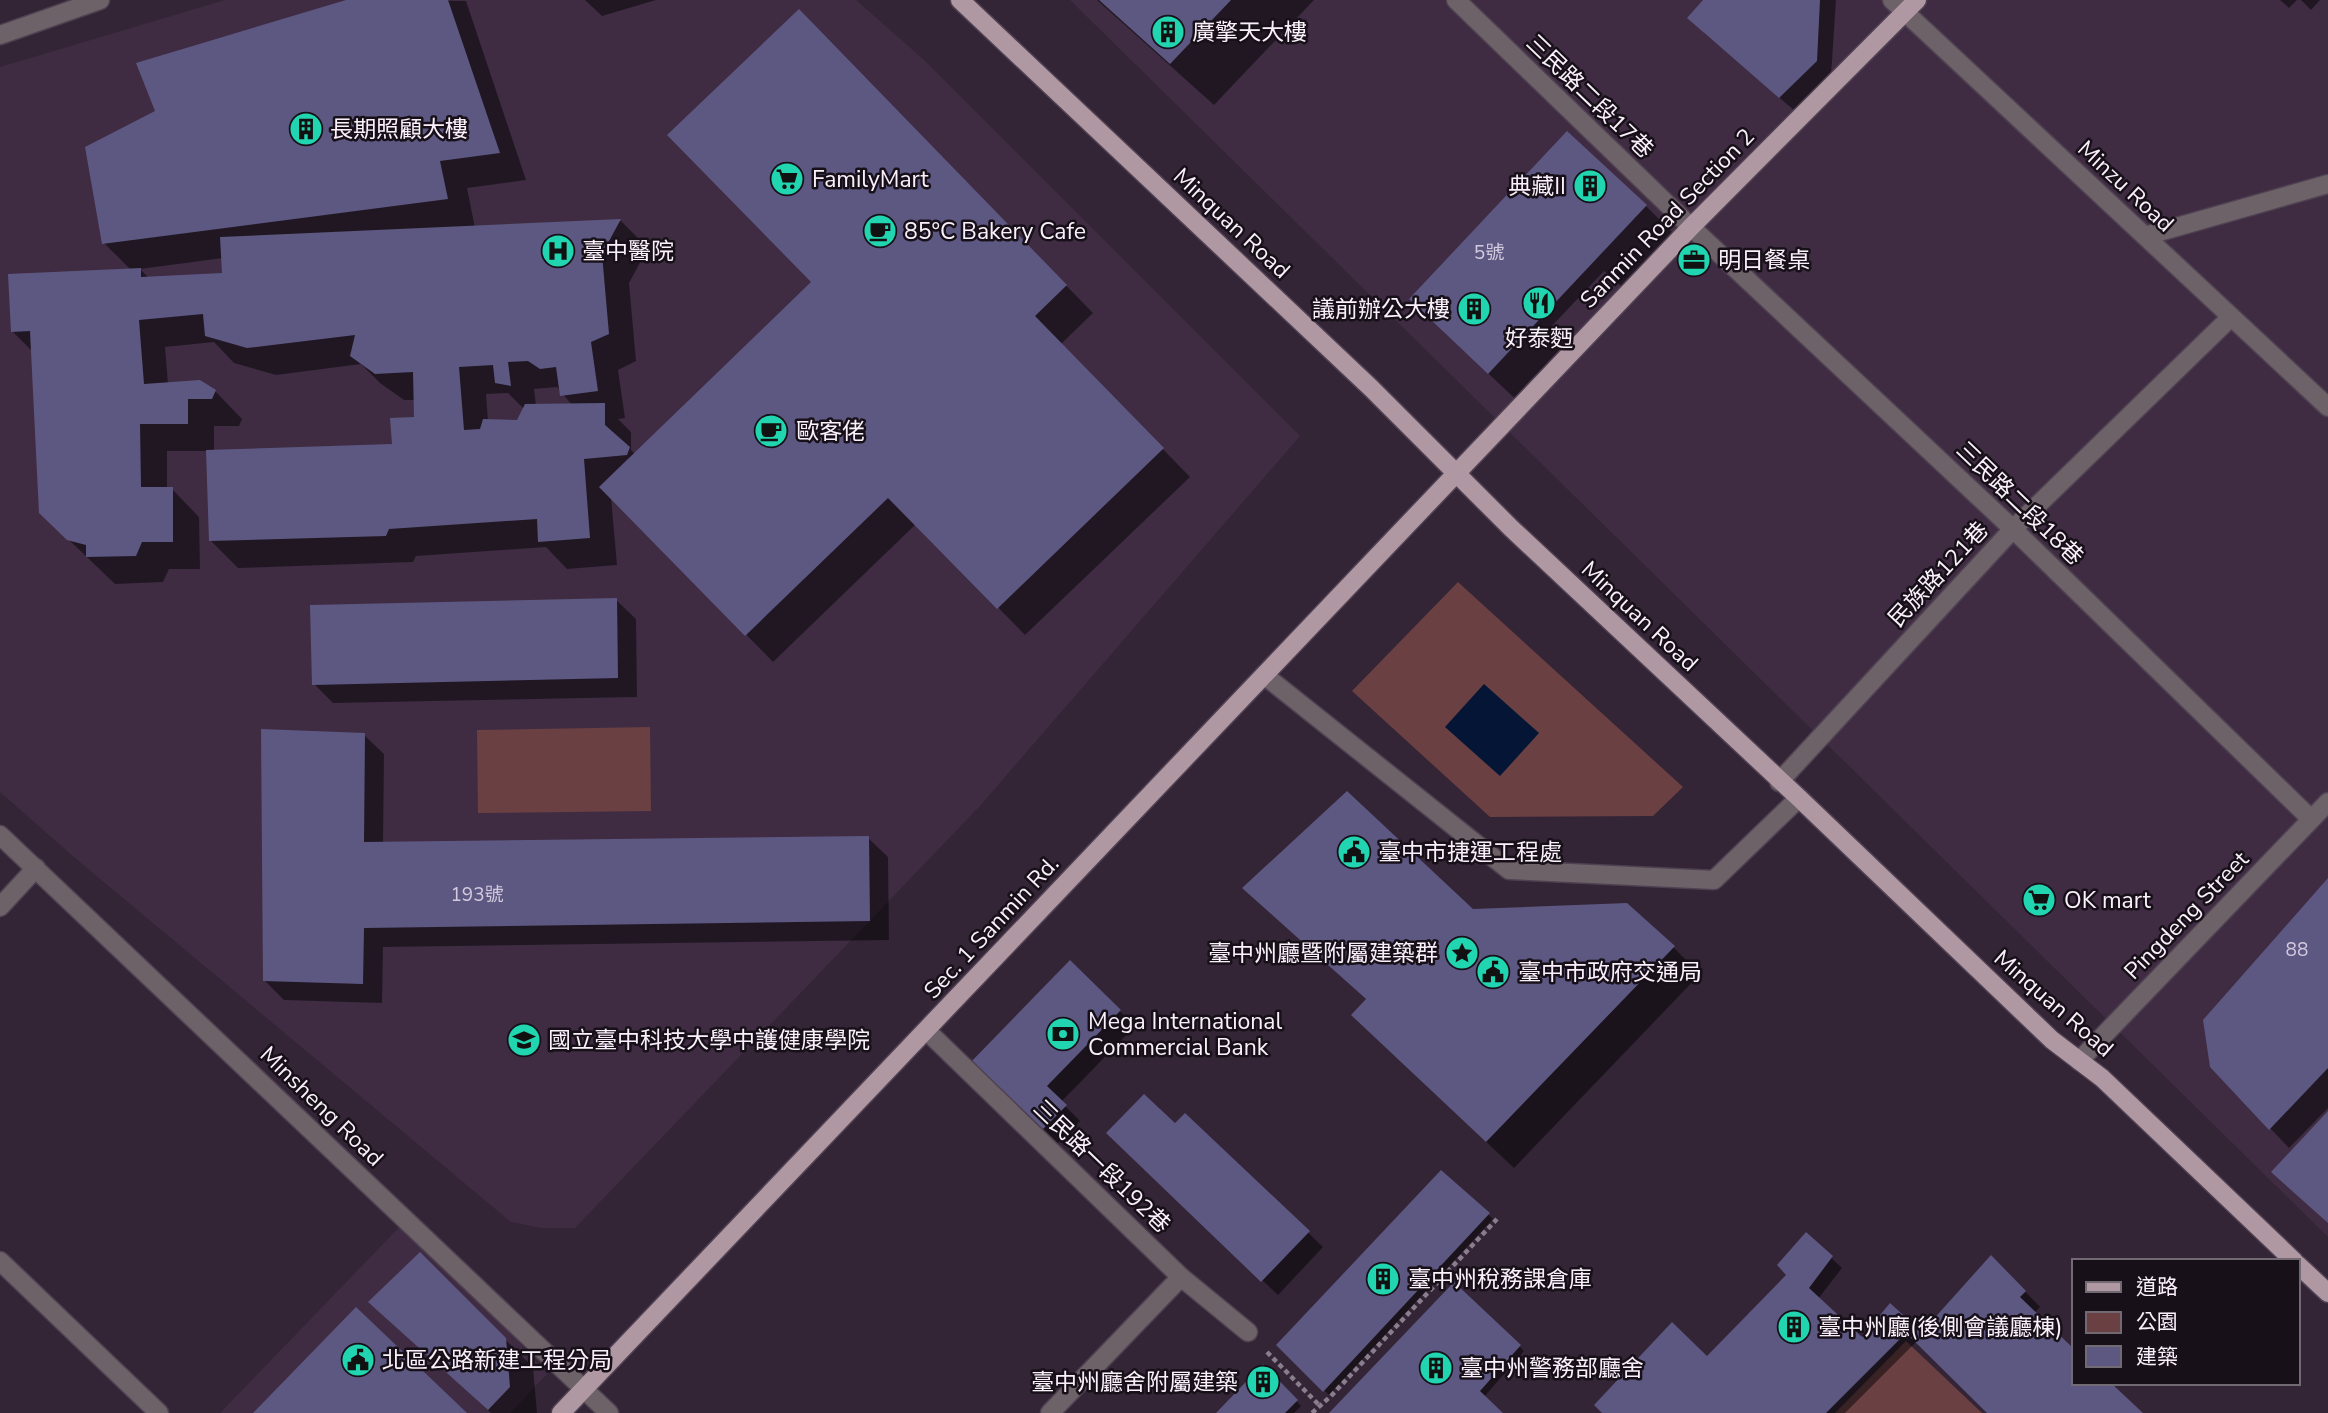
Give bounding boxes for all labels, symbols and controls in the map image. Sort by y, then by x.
building icon: 廣擎天大樓 [1149,13,1187,51]
place label: 廣擎天大樓 [1192,17,1307,48]
street label: 三民路二段17巷 [1519,28,1660,165]
building icon: 長期照顧大樓 [287,110,325,148]
place label: 長期照顧大樓 [330,114,468,145]
street label: Sanmin Road Section 2 [1573,122,1761,315]
street label: Minzu Road [2071,134,2180,239]
supermarket icon: FamilyMart [768,160,806,198]
street label: Minquan Road [1167,161,1297,286]
place label: FamilyMart [812,164,929,195]
building icon: 典藏II [1571,167,1609,205]
place label: 典藏II [1508,171,1566,202]
cafe icon: 85°C Bakery Cafe [861,212,899,250]
place label: 85°C Bakery Cafe [904,216,1086,247]
hospital icon: 臺中醫院 [539,232,577,270]
place label: 臺中醫院 [582,236,674,267]
house number: 5號 [1474,240,1504,266]
office icon: 明日餐桌 [1675,241,1713,279]
place label: 明日餐桌 [1718,245,1810,276]
restaurant icon: 好泰麪 [1520,284,1558,322]
building icon: 議前辦公大樓 [1455,290,1493,328]
place label: 議前辦公大樓 [1312,294,1450,325]
place label: 好泰麪 [1505,323,1574,354]
cafe icon: 歐客佬 [752,412,790,450]
place label: 歐客佬 [796,416,865,447]
street label: 三民路二段18巷 [1949,435,2090,572]
street label: 民族路121巷 [1882,515,1995,634]
street label: Minquan Road [1575,554,1705,679]
public building icon: 臺中市捷運工程處 [1335,833,1373,871]
place label: 臺中市捷運工程處 [1378,837,1562,868]
street label: Pingdeng Street [2117,844,2256,986]
street label: Sec. 1 Sanmin Rd. [917,849,1066,1006]
supermarket icon: OK mart [2020,881,2058,919]
house number: 193號 [450,882,504,908]
place label: OK mart [2064,885,2152,916]
place icon: 臺中州廳暨附屬建築群 [1443,934,1481,972]
house number: 88 [2286,937,2308,963]
place label: 臺中州廳暨附屬建築群 [1208,938,1438,969]
street label: Minquan Road [1987,943,2120,1064]
public building icon: 臺中市政府交通局 [1474,953,1512,991]
place label: 臺中市政府交通局 [1518,957,1702,988]
place label: Mega International Commercial Bank [1088,1006,1283,1063]
bank icon: Mega International Commercial Bank [1044,1015,1082,1053]
school or university icon: 國立臺中科技大學中護健康學院 [505,1021,543,1059]
place label: 國立臺中科技大學中護健康學院 [548,1025,870,1056]
street label: Minsheng Road [253,1039,390,1173]
street label: 三民路一段192巷 [1026,1093,1177,1240]
legend [2072,1259,2300,1385]
building icon: 臺中州稅務課倉庫 [1364,1260,1402,1298]
place label: 臺中州稅務課倉庫 [1408,1264,1592,1295]
text: 道路 [2136,1273,2178,1301]
building icon: 臺中州廳(後側會議廳棟) [1775,1308,1813,1346]
text: 公園 [2136,1308,2178,1336]
place label: 臺中州廳(後側會議廳棟) [1818,1312,2063,1343]
public building icon: 北區公路新建工程分局 [339,1341,377,1379]
text: 建築 [2136,1343,2178,1371]
place label: 北區公路新建工程分局 [382,1345,612,1376]
building icon: 臺中州警務部廳舍 [1417,1349,1455,1387]
place label: 臺中州警務部廳舍 [1460,1353,1644,1384]
building icon: 臺中州廳舍附屬建築 [1244,1363,1282,1401]
place label: 臺中州廳舍附屬建築 [1031,1367,1238,1398]

